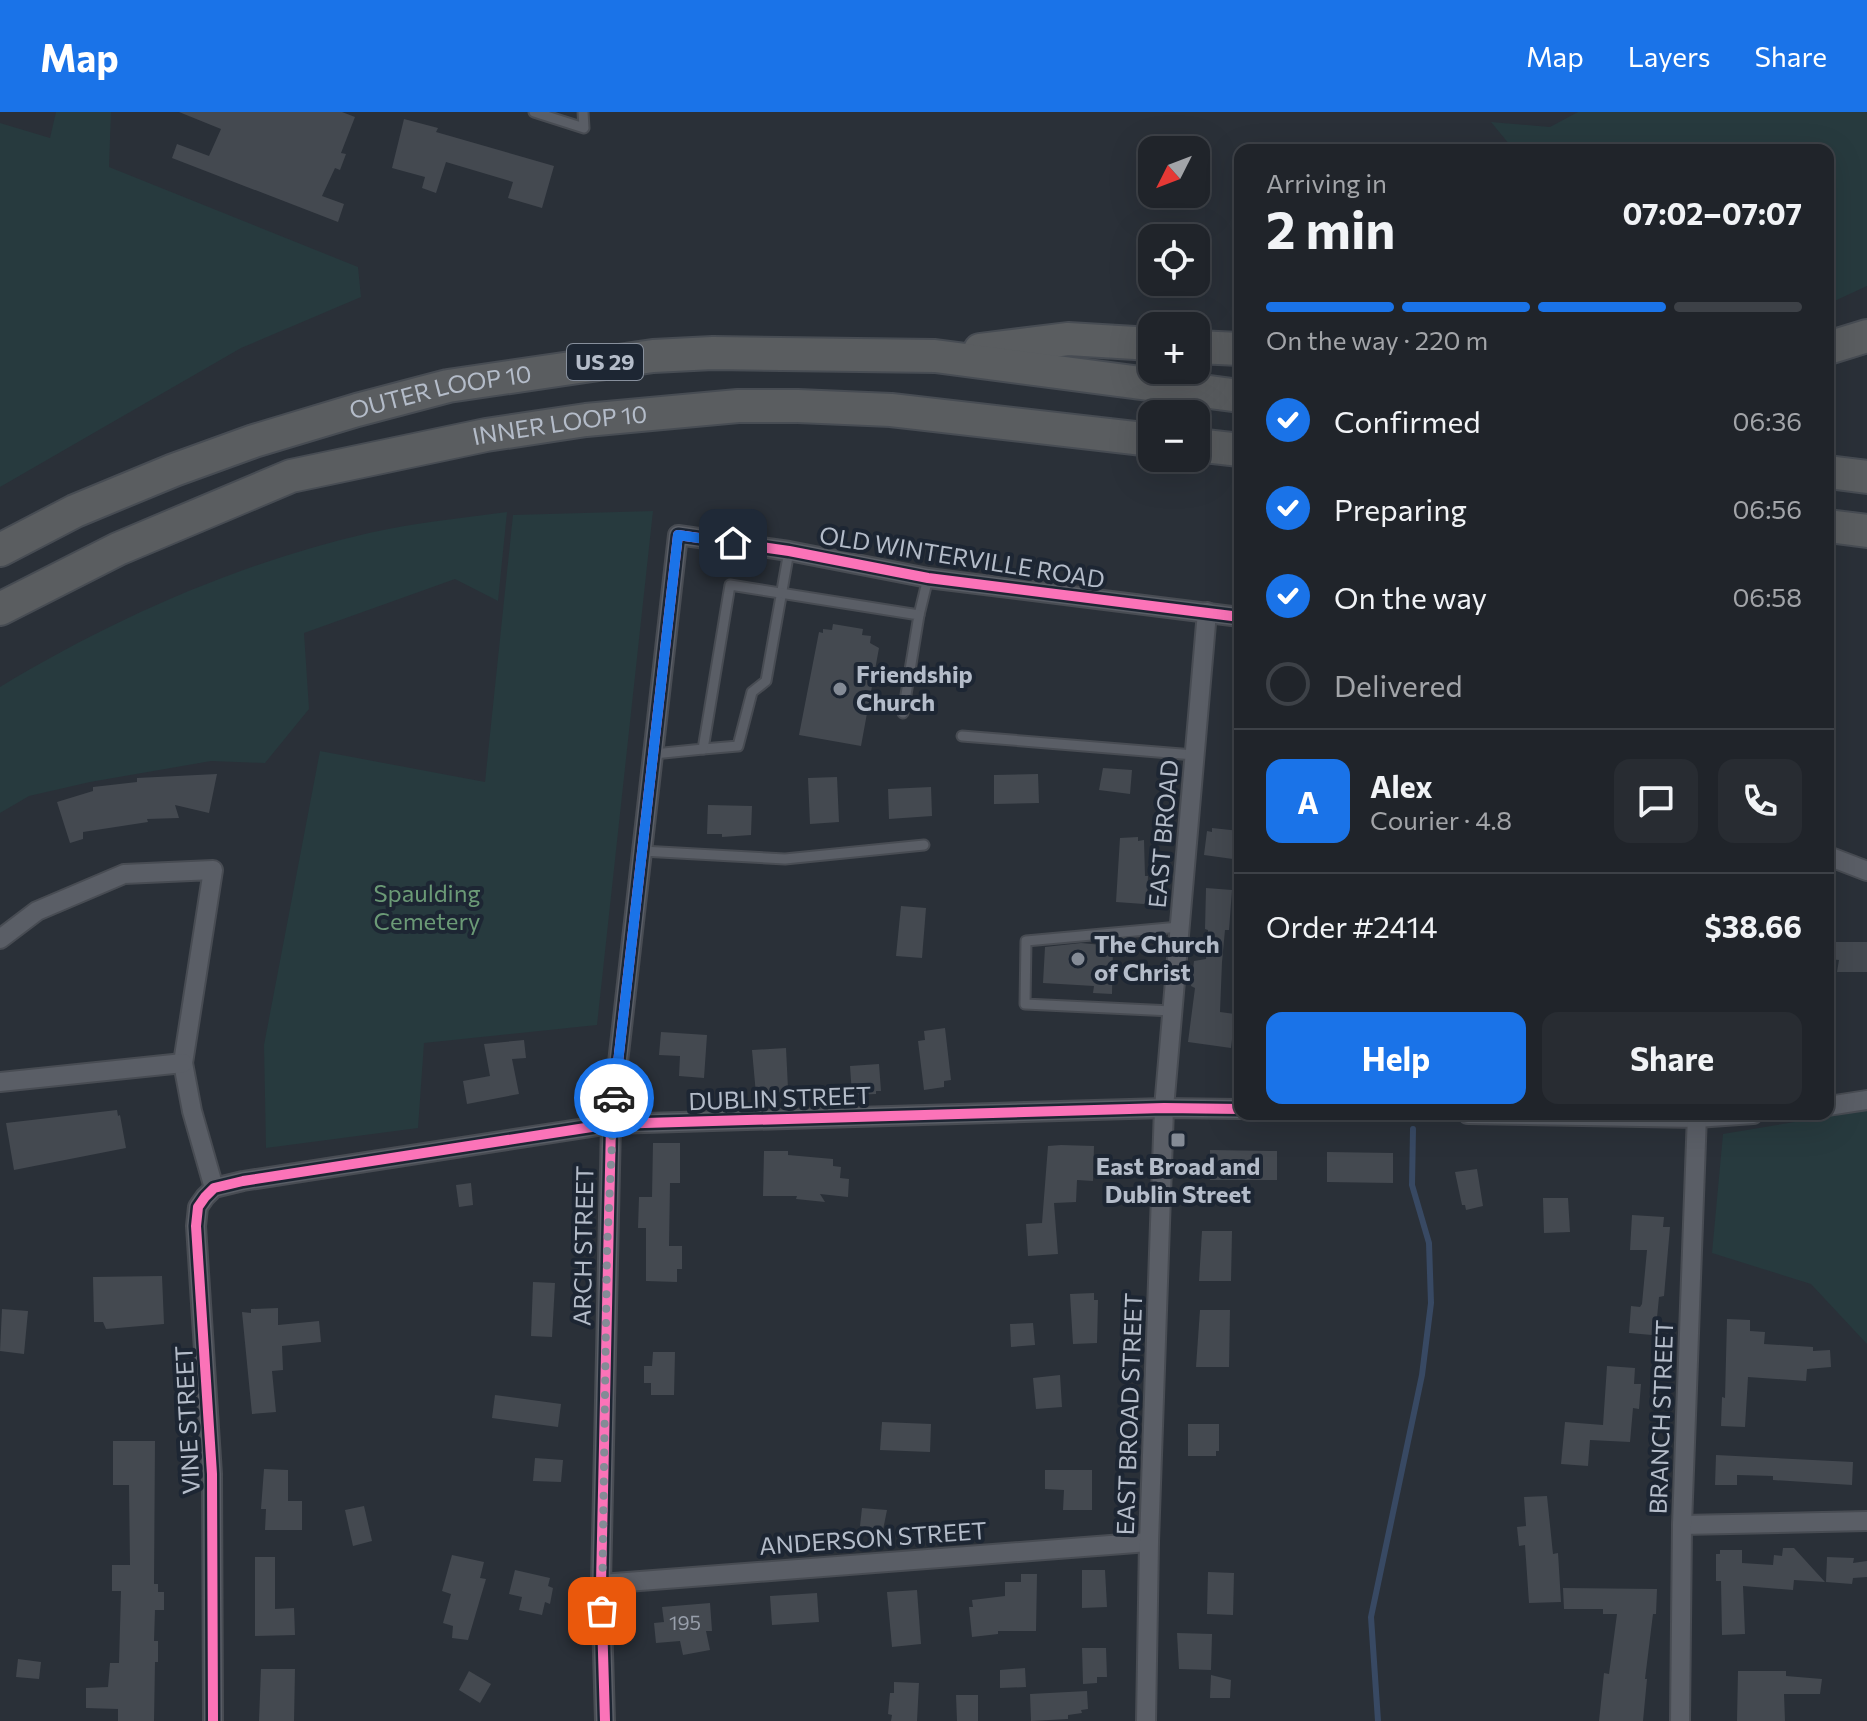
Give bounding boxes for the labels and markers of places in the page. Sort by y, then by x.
pin [699,509,767,577]
place label: Friendship Church [856,659,973,716]
marker: Friendship Church [831,680,849,698]
place label: The Church of Christ [1094,929,1220,986]
marker: The Church of Christ [1069,950,1087,968]
marker: East Broad and Dublin Street [1169,1131,1187,1149]
place label: East Broad and Dublin Street [1096,1151,1260,1208]
pin [568,1577,636,1645]

